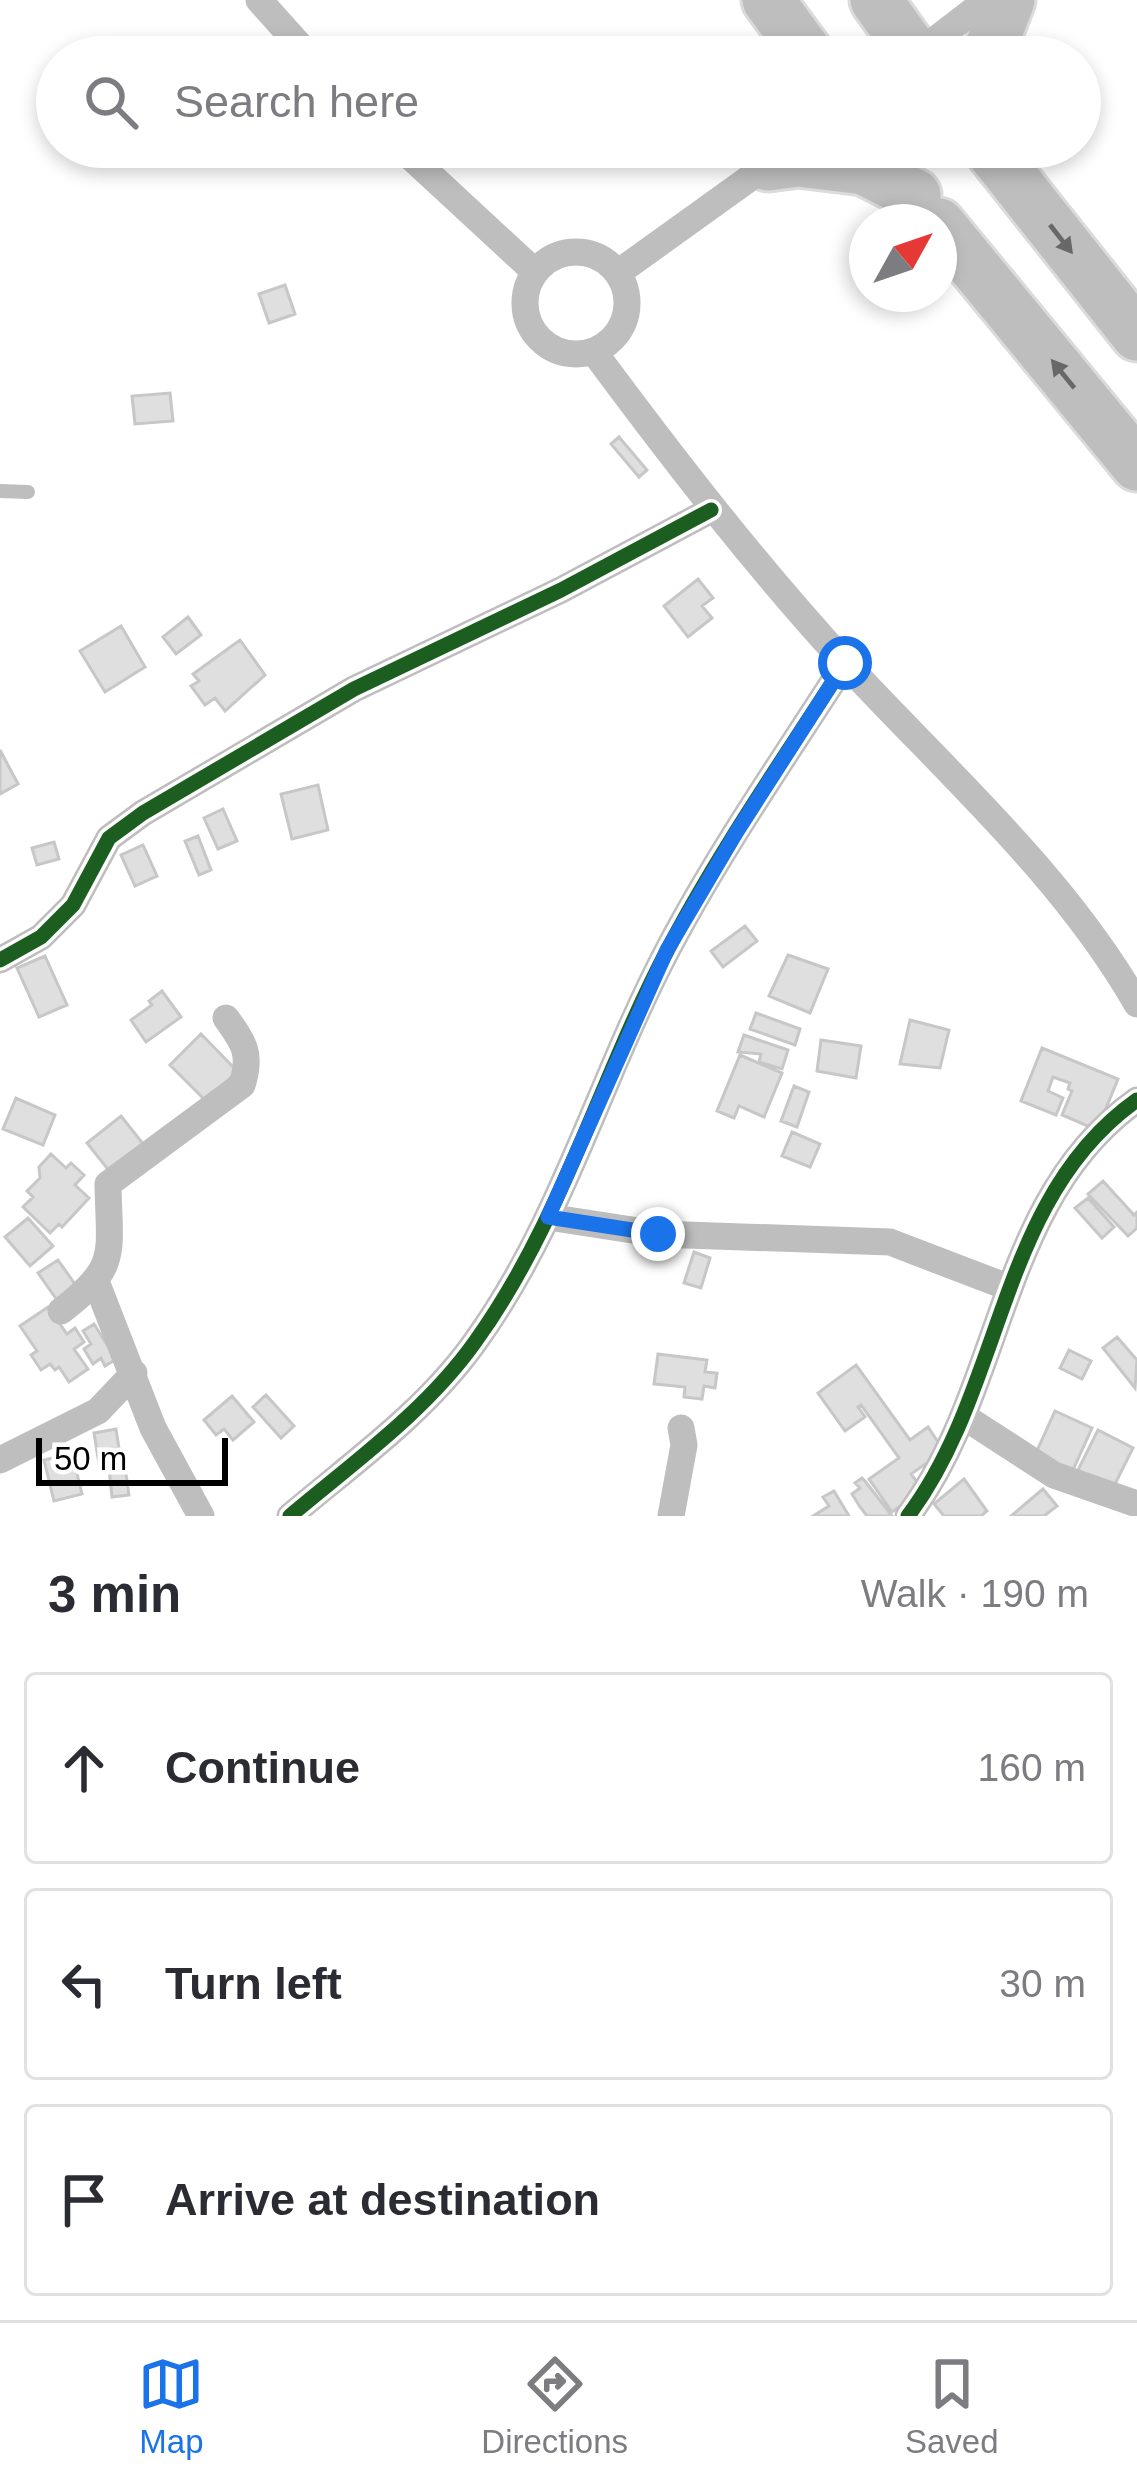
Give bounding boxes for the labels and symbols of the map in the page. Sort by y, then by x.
north arrow [849,204,957,312]
one-way arrow [1048,223,1073,254]
one-way arrow [1050,359,1076,390]
route start [818,636,872,690]
route end [631,1207,685,1261]
scale bar [36,1432,228,1485]

